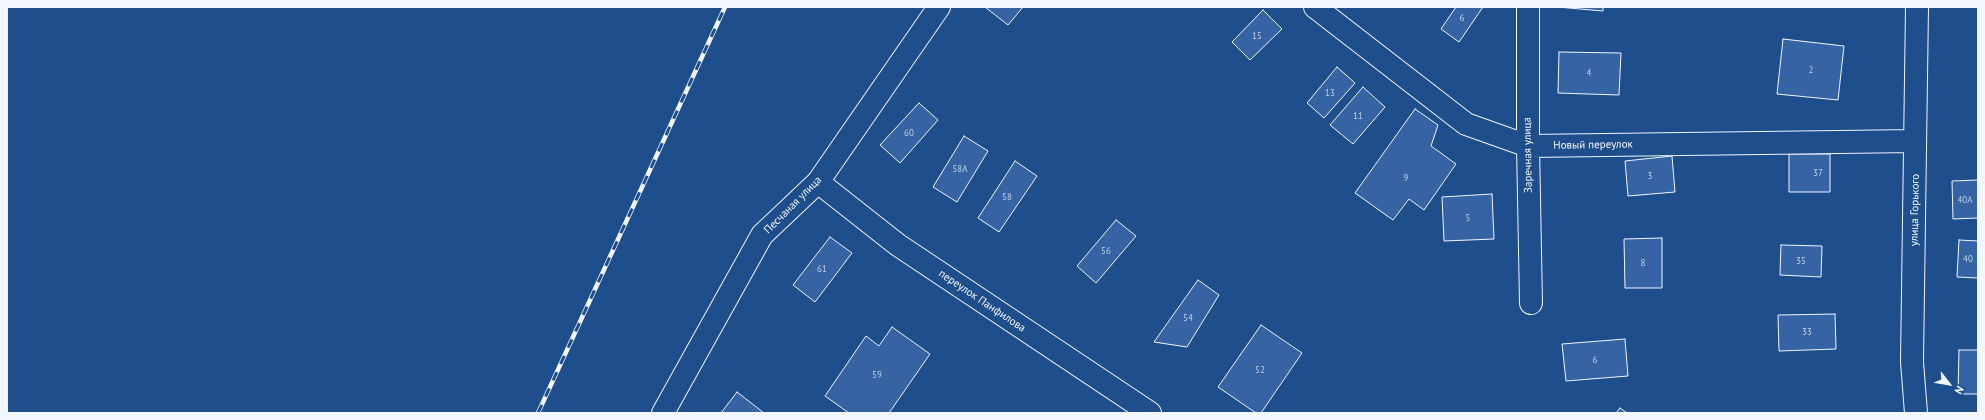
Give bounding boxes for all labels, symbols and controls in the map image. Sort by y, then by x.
house number: 6 [1460,13,1464,23]
house number: 15 [1252,31,1262,41]
house number: 2 [1809,65,1813,75]
house number: 4 [1587,68,1591,78]
house number: 13 [1325,88,1335,98]
house number: 11 [1353,111,1363,121]
street label: Заречная улица [1521,117,1535,193]
house number: 60 [904,128,914,138]
street label: Новый переулок [1553,138,1633,152]
house number: 58А [952,164,968,174]
house number: 37 [1813,168,1823,178]
house number: 3 [1648,171,1652,181]
street label: Песчаная улица [761,173,825,237]
house number: 9 [1404,173,1408,183]
street label: улица Горького [1908,174,1922,246]
house number: 58 [1002,192,1012,202]
house number: 40А [1957,195,1973,205]
house number: 5 [1466,213,1470,223]
house number: 56 [1101,246,1111,256]
house number: 40 [1963,254,1973,264]
house number: 35 [1796,256,1806,266]
house number: 8 [1641,258,1645,268]
house number: 61 [817,264,827,274]
street label: переулок Панфилова [936,267,1028,335]
house number: 54 [1183,313,1193,323]
house number: 33 [1802,327,1812,337]
house number: 6 [1593,355,1597,365]
north arrow [1929,364,1969,404]
house number: 52 [1255,365,1265,375]
house number: 59 [872,370,882,380]
text: N [1951,383,1967,397]

